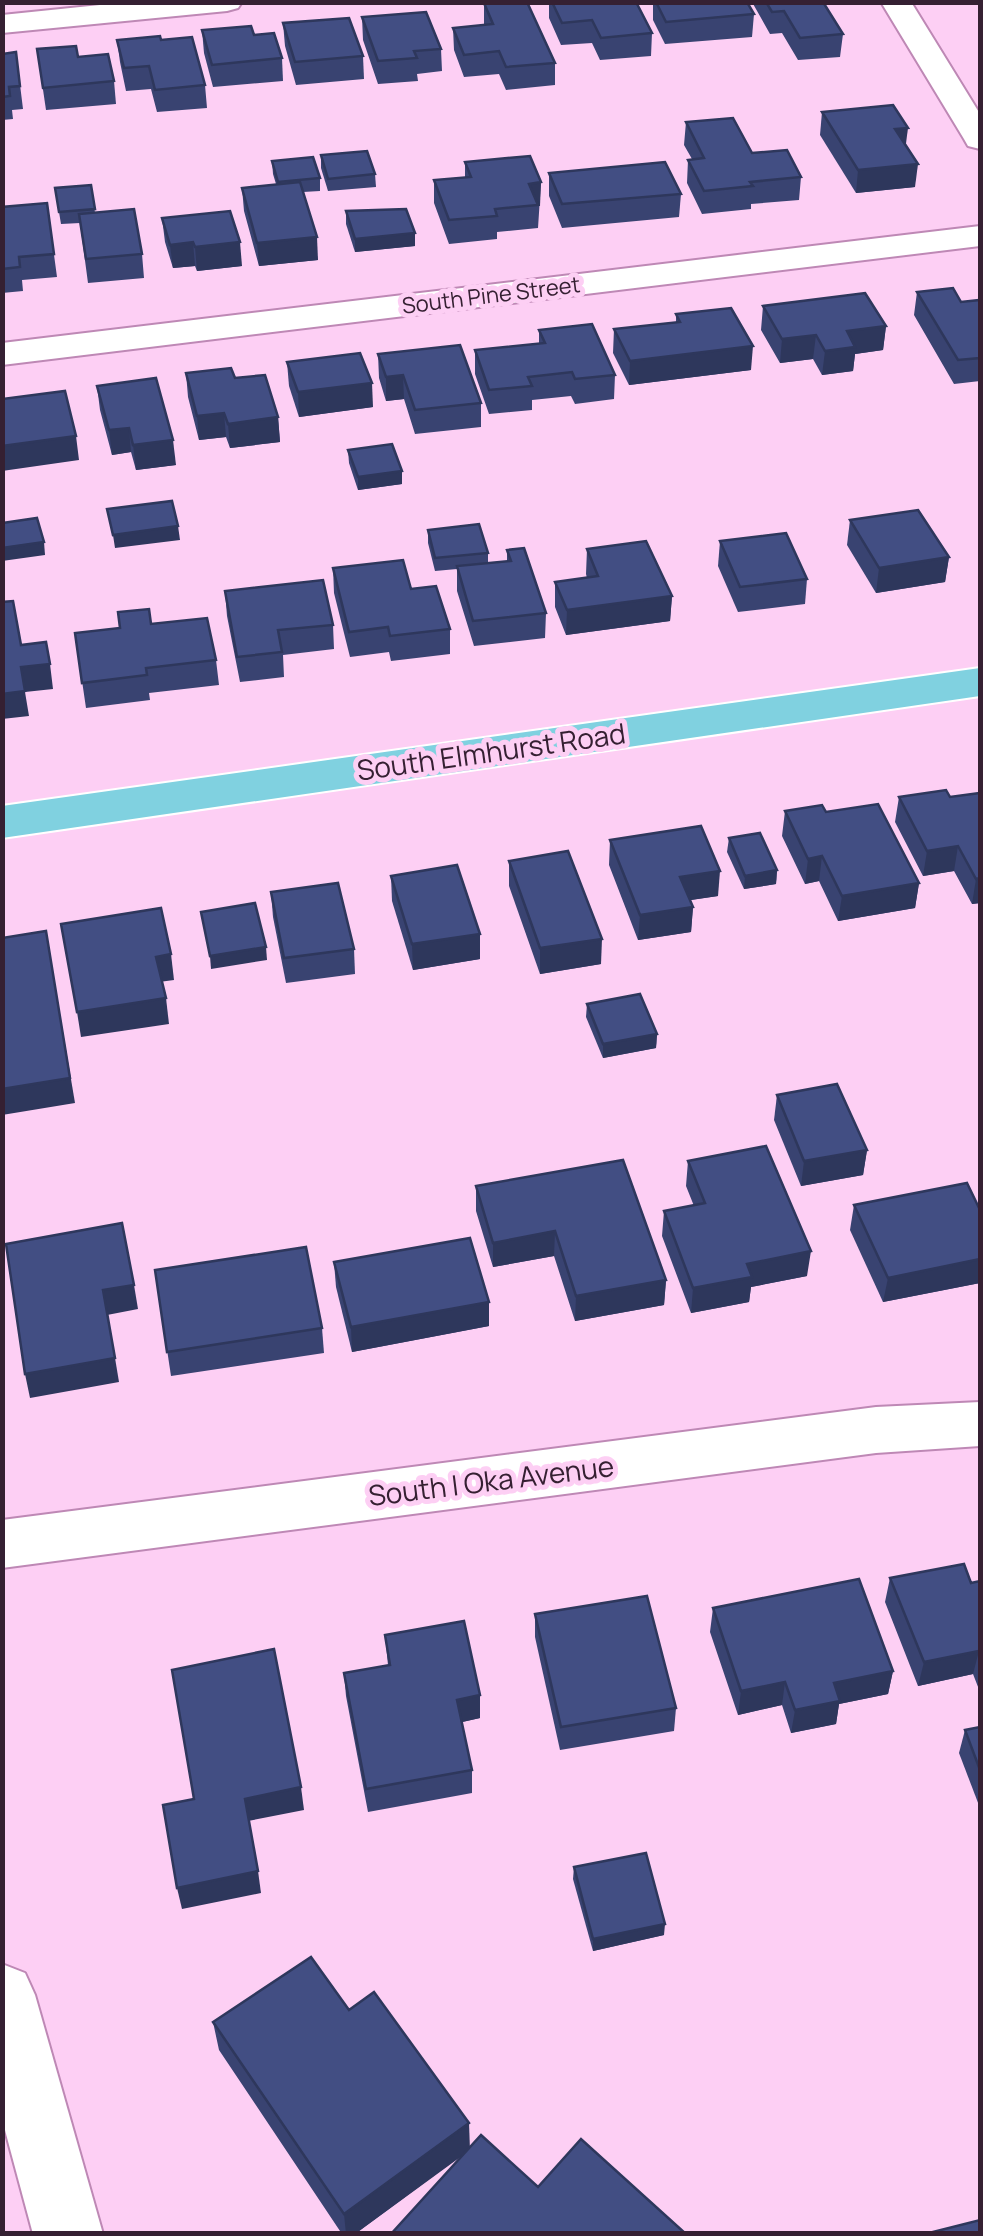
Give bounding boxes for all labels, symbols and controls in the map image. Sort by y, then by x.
street label: South Pine Street [400,269,582,321]
street label: South Elmhurst Road [354,713,628,789]
street label: South I Oka Avenue [366,1446,616,1514]

